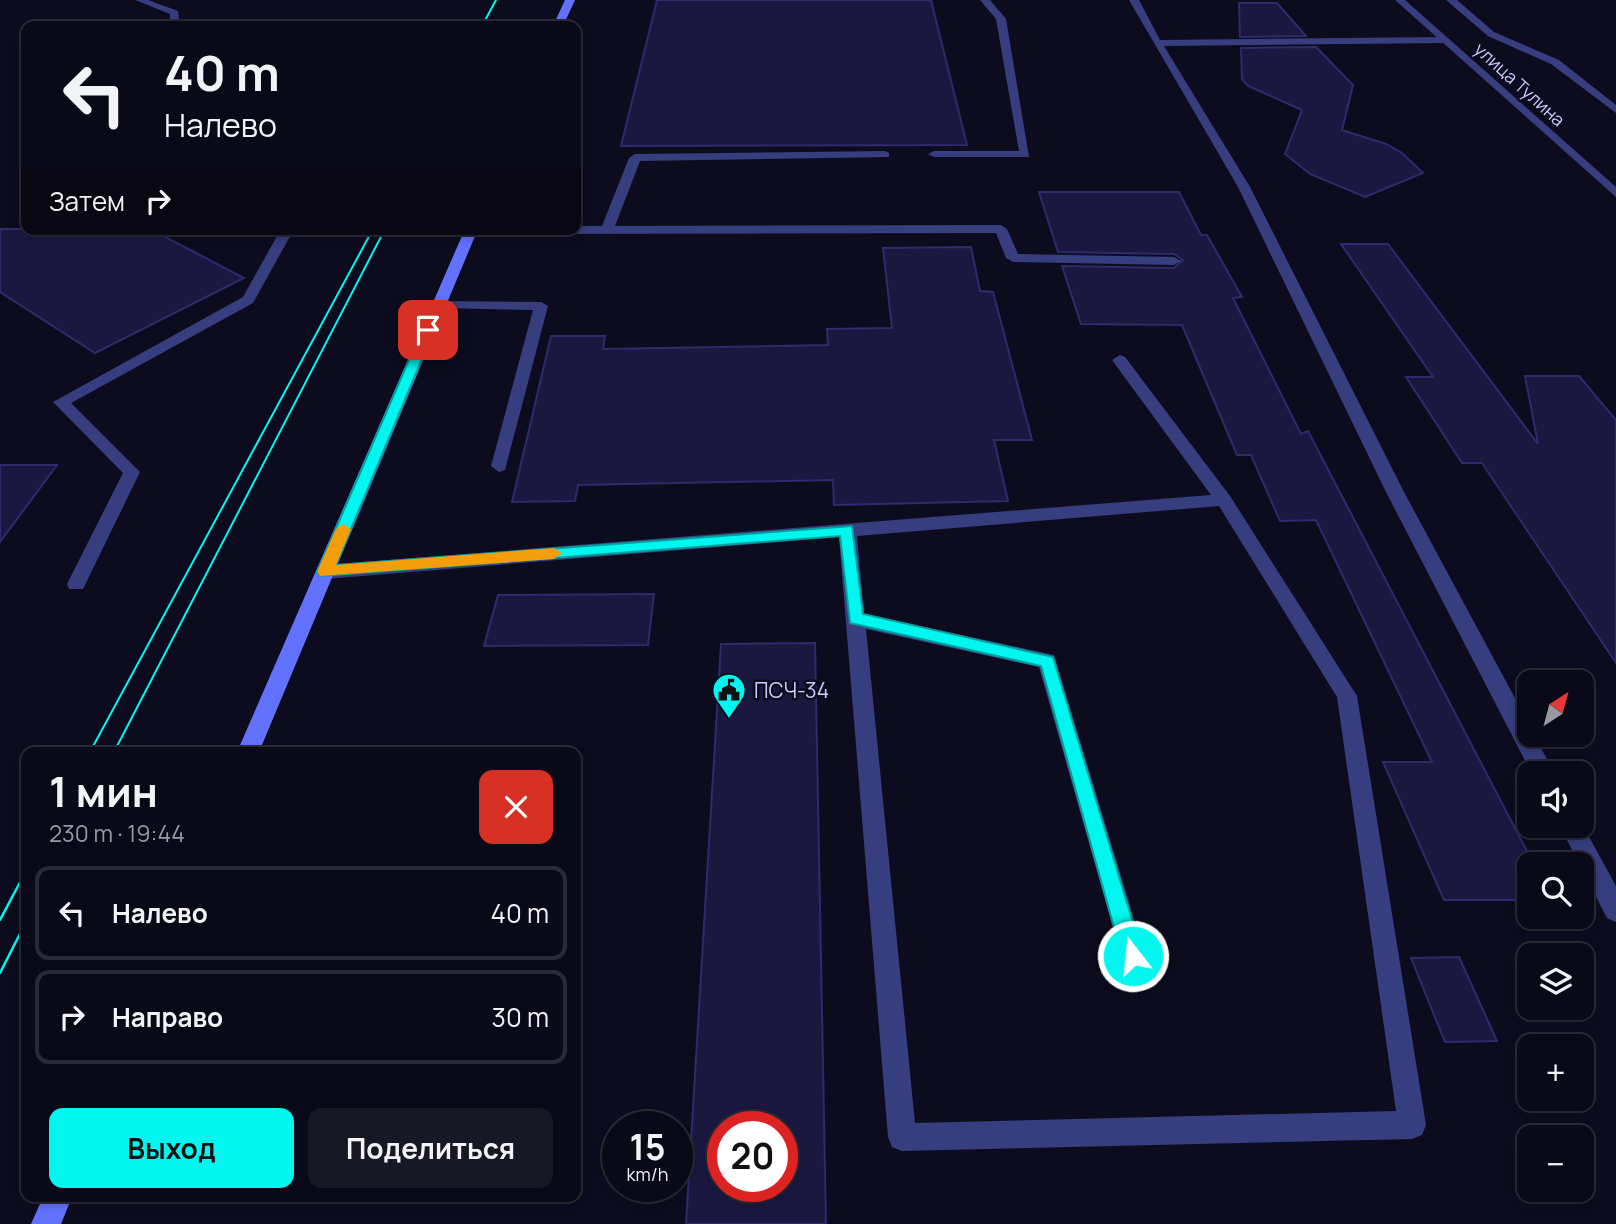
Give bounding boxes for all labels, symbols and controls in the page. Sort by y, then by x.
street label: улица Тулина [1469,37,1571,131]
text: 40 m [164,39,280,106]
icon: left [49,49,140,140]
text: Налево [164,103,277,147]
icon: right [139,182,177,220]
text: Затем [49,183,125,219]
pin [398,300,458,360]
icon: arrive [409,311,447,349]
north arrow [1517,670,1594,747]
map controls [1517,670,1594,1202]
public building icon: ПСЧ-34 [710,671,748,720]
place label: ПСЧ-34 [754,676,829,704]
button: sound [1517,761,1594,838]
text: 1 мин [49,762,158,820]
button: close [479,770,553,844]
text: 230 m · 19:44 [49,817,185,849]
button: search [1517,852,1594,929]
icon: left [53,894,91,932]
text: Налево [112,895,208,931]
text: 40 m [491,895,549,931]
position arrow [1096,919,1170,993]
button: layers [1517,943,1594,1020]
icon: right [53,998,91,1036]
text: Направо [112,999,223,1035]
text: 30 m [492,999,549,1035]
button: + [1517,1034,1594,1111]
button: Выход [49,1108,294,1188]
button: Поделиться [308,1108,553,1188]
speed limit sign: 20 [707,1111,798,1202]
text: 15 [630,1123,665,1171]
button: − [1517,1125,1594,1202]
text: km/h [627,1162,668,1186]

